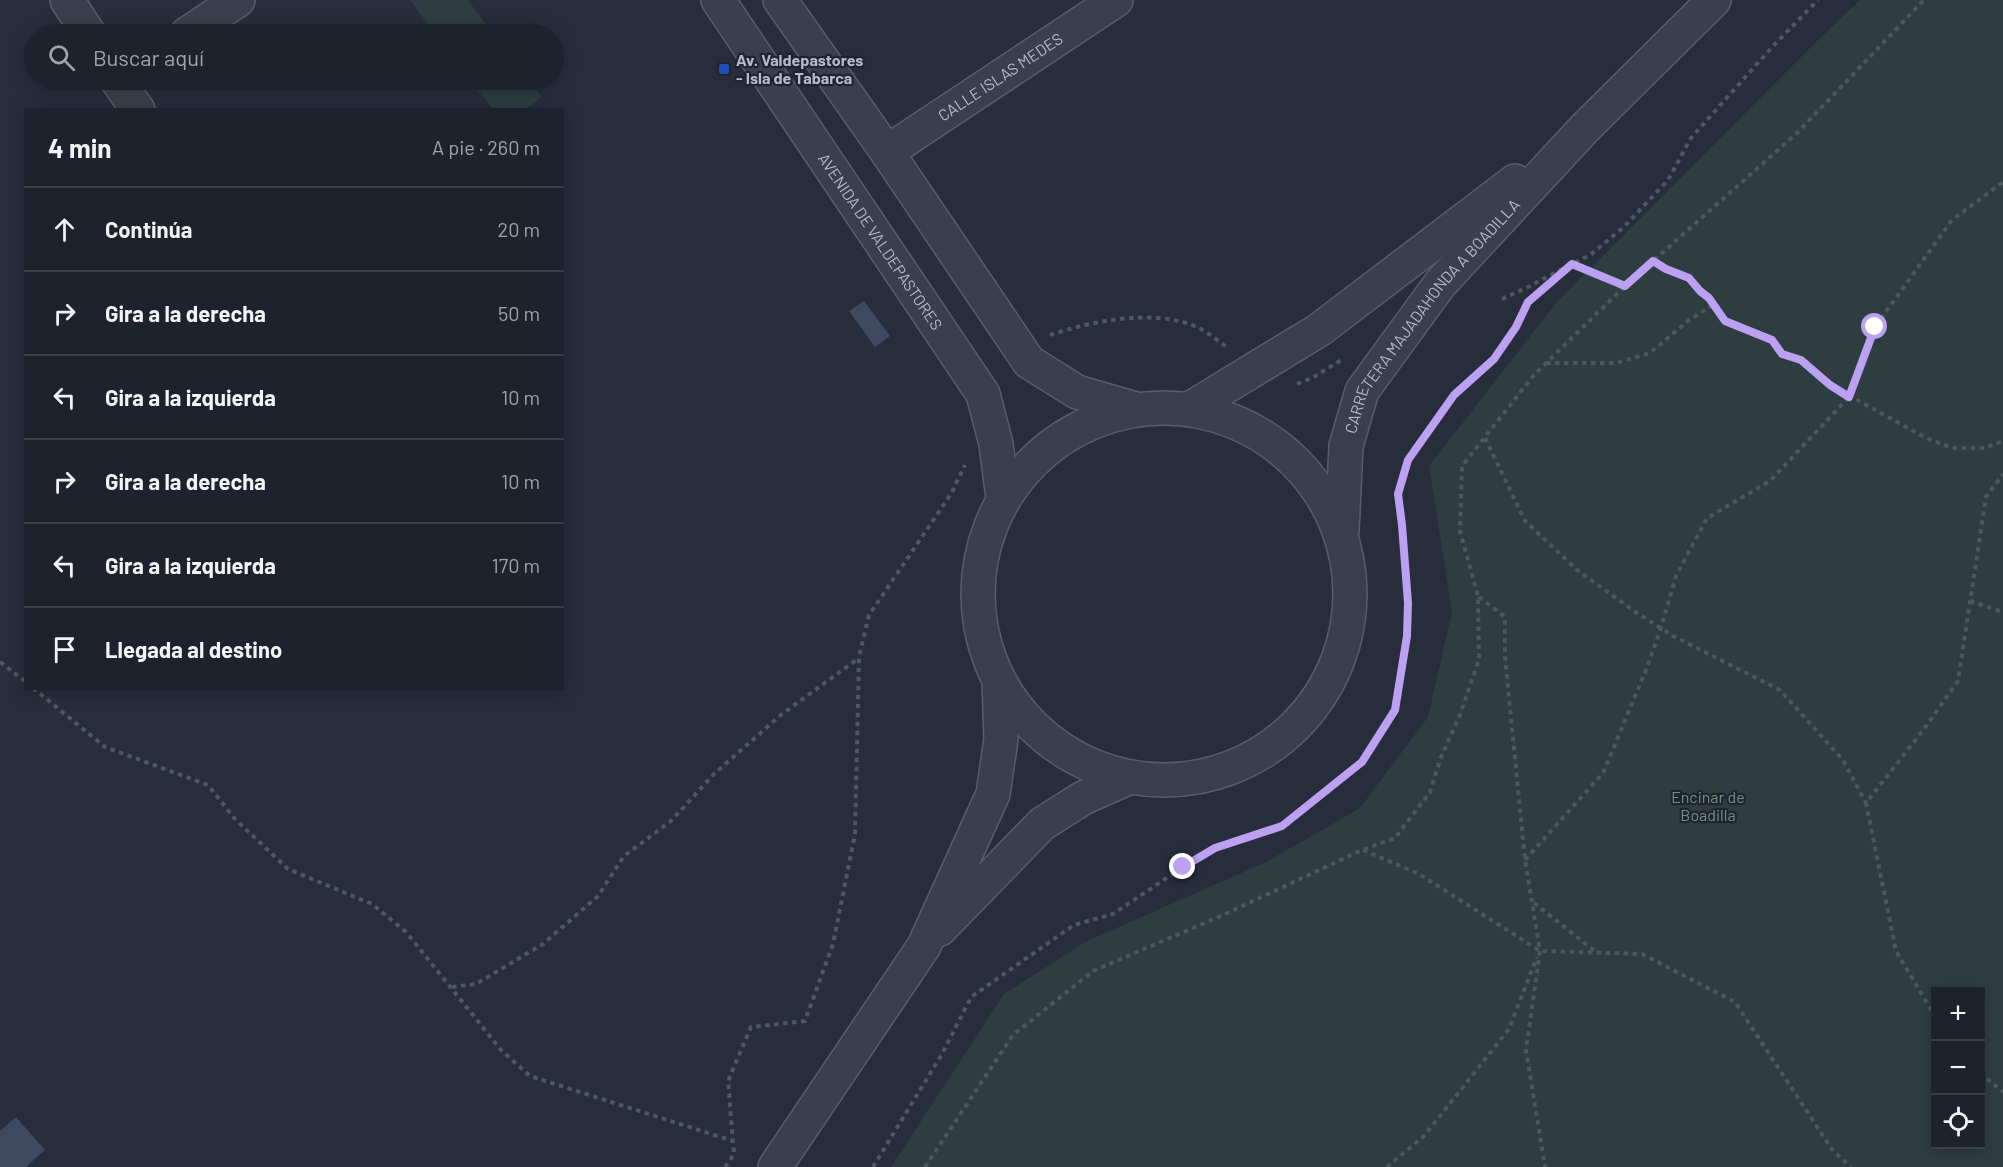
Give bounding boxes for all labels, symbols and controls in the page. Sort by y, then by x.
search box [24,24,564,90]
street label: CALLE ISLAS MEDES [934,28,1066,125]
icon: search [45,41,78,74]
text: Buscar aquí [93,44,204,70]
place label: Av. Valdepastores - Isla de Tabarca [736,50,863,87]
marker: Av. Valdepastores - Isla de Tabarca [717,62,731,76]
text: 4 min [48,132,112,163]
text: A pie · 260 m [432,135,540,159]
street label: AVENIDA DE VALDEPASTORES [815,149,947,333]
street label: CARRETERA MAJADAHONDA A BOADILLA [1340,194,1524,436]
icon: ahead [48,213,81,246]
text: Continúa [105,216,192,242]
text: 20 m [497,217,540,241]
icon: right [48,297,81,330]
text: Gira a la derecha [105,300,266,326]
text: 50 m [498,301,540,325]
route start [1861,313,1887,339]
icon: left [48,381,81,414]
text: Gira a la izquierda [105,384,276,410]
text: 10 m [501,385,540,409]
icon: right [48,465,81,498]
text: Gira a la derecha [105,468,266,494]
text: 10 m [501,469,540,493]
icon: left [48,549,81,582]
text: Gira a la izquierda [105,552,276,578]
text: 170 m [492,553,540,577]
icon: arrive [48,633,81,666]
text: Llegada al destino [105,636,282,662]
park label: Encinar de Boadilla [1671,787,1745,824]
route end [1169,853,1195,879]
map controls [1931,987,1985,1149]
button: + [1931,987,1985,1041]
button: − [1931,1041,1985,1095]
button: locate [1931,1095,1985,1149]

